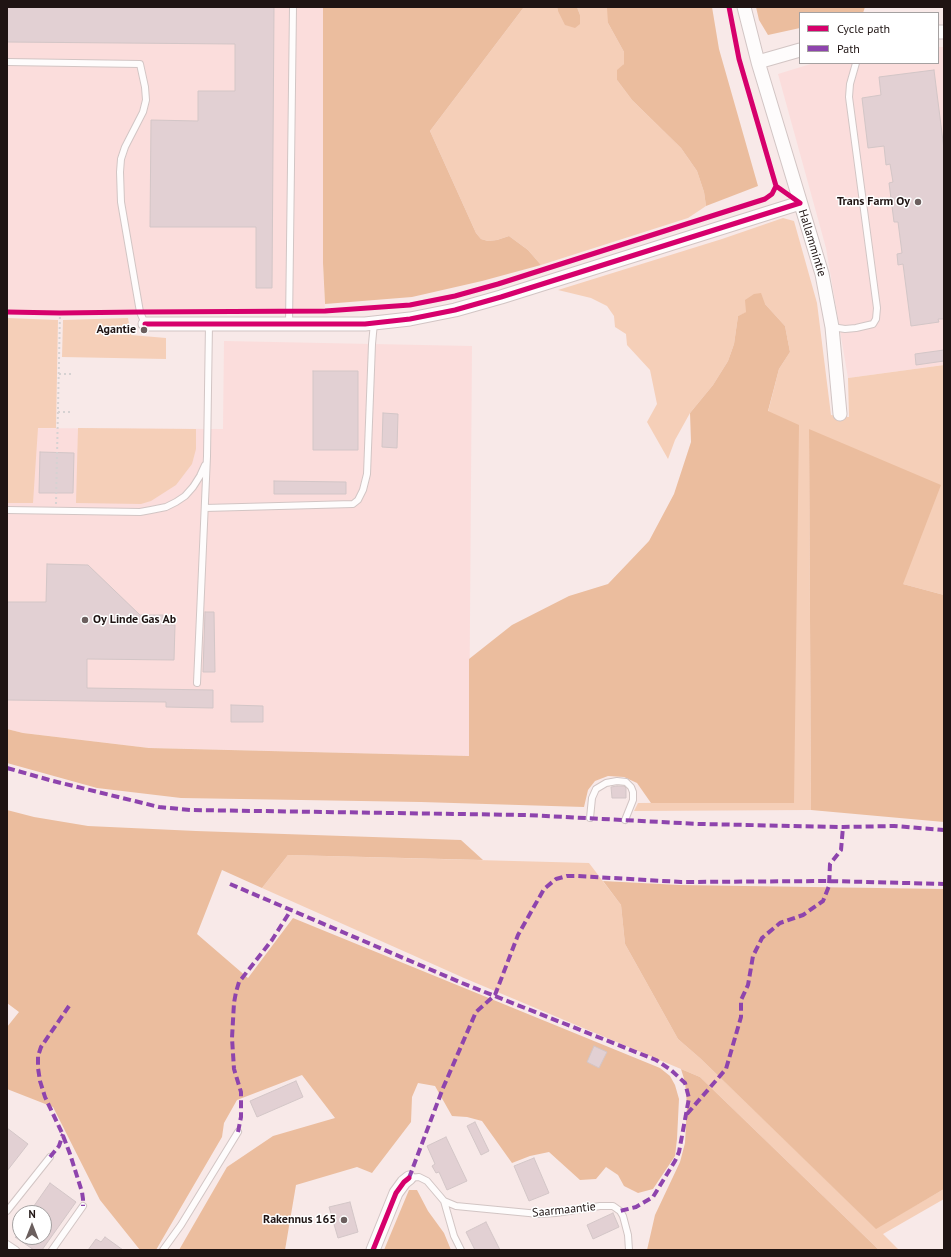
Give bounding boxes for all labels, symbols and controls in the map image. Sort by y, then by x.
legend [799,12,939,64]
text: Cycle path [837,21,890,36]
text: Path [837,41,860,56]
place label: Trans Farm Oy [837,195,910,209]
marker: Trans Farm Oy [913,197,923,207]
street label: Hallammintie [795,208,829,278]
place label: Agantie [97,323,136,337]
marker: Agantie [139,325,149,335]
place label: Oy Linde Gas Ab [93,613,176,627]
marker: Oy Linde Gas Ab [80,615,90,625]
street label: Saarmaantie [531,1199,597,1221]
north arrow [12,1205,52,1245]
text: N [28,1207,36,1221]
place label: Rakennus 165 [263,1213,336,1227]
marker: Rakennus 165 [339,1215,349,1225]

